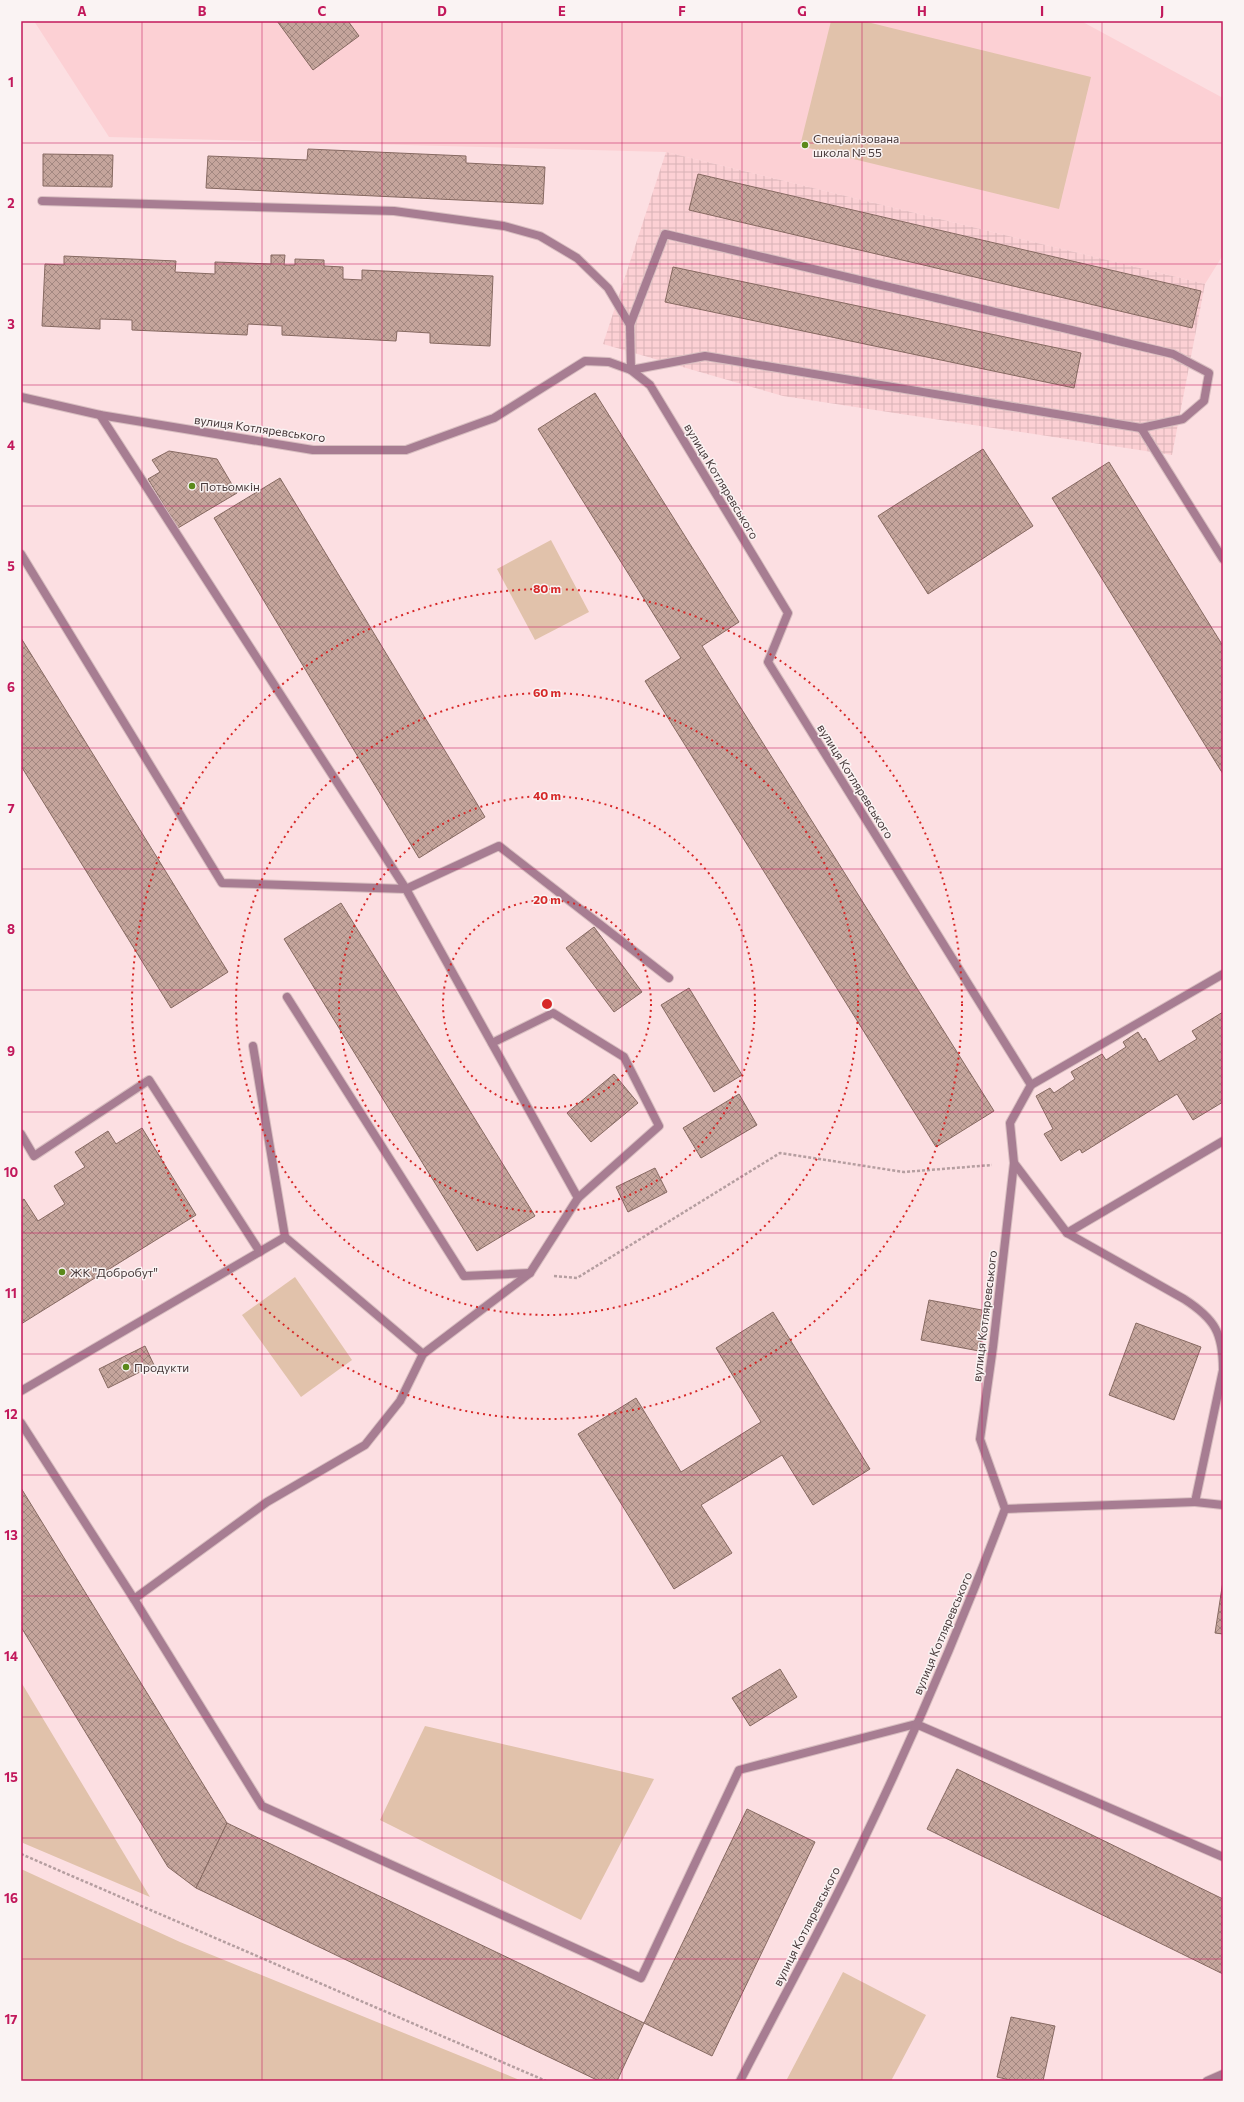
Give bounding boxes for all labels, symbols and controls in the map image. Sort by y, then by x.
text: A [77,3,87,19]
text: B [198,3,207,19]
text: C [318,3,327,19]
text: D [437,3,447,19]
text: E [558,3,566,19]
text: F [678,3,686,19]
text: G [797,3,807,19]
text: H [917,3,927,19]
text: I [1040,3,1044,19]
text: J [1160,3,1164,19]
text: 1 [8,74,14,90]
place label: Спеціалізована школа № 55 [813,131,899,159]
marker: Спеціалізована школа № 55 [800,140,810,150]
text: 2 [7,195,15,211]
text: 3 [7,316,15,332]
street label: вулиця Котляревського [193,412,327,444]
street label: вулиця Котляревського [682,421,762,541]
text: 4 [7,437,15,453]
place label: Потьомкін [200,479,260,493]
marker: Потьомкін [187,481,197,491]
text: 5 [7,558,15,574]
text: 80 m [533,581,561,595]
text: 6 [7,679,15,695]
text: 60 m [533,685,561,699]
street label: вулиця Котляревського [815,721,897,841]
text: 40 m [533,788,561,802]
text: 7 [7,800,15,816]
text: 20 m [533,892,561,906]
text: 8 [7,921,15,937]
centre of rings [540,997,554,1011]
text: 9 [7,1043,15,1059]
text: 10 [4,1164,19,1180]
street label: вулиця Котляревського [969,1249,999,1383]
place label: ЖК "Добробут" [70,1265,158,1279]
marker: ЖК "Добробут" [57,1267,67,1277]
text: 11 [5,1285,17,1301]
place label: Продукти [134,1360,189,1374]
marker: Продукти [121,1362,131,1372]
text: 12 [4,1406,18,1422]
text: 13 [4,1527,18,1543]
street label: вулиця Котляревського [910,1569,974,1697]
text: 14 [4,1648,18,1664]
text: 15 [4,1769,18,1785]
street label: вулиця Котляревського [770,1864,842,1988]
text: 16 [4,1890,18,1906]
text: 17 [4,2011,18,2027]

